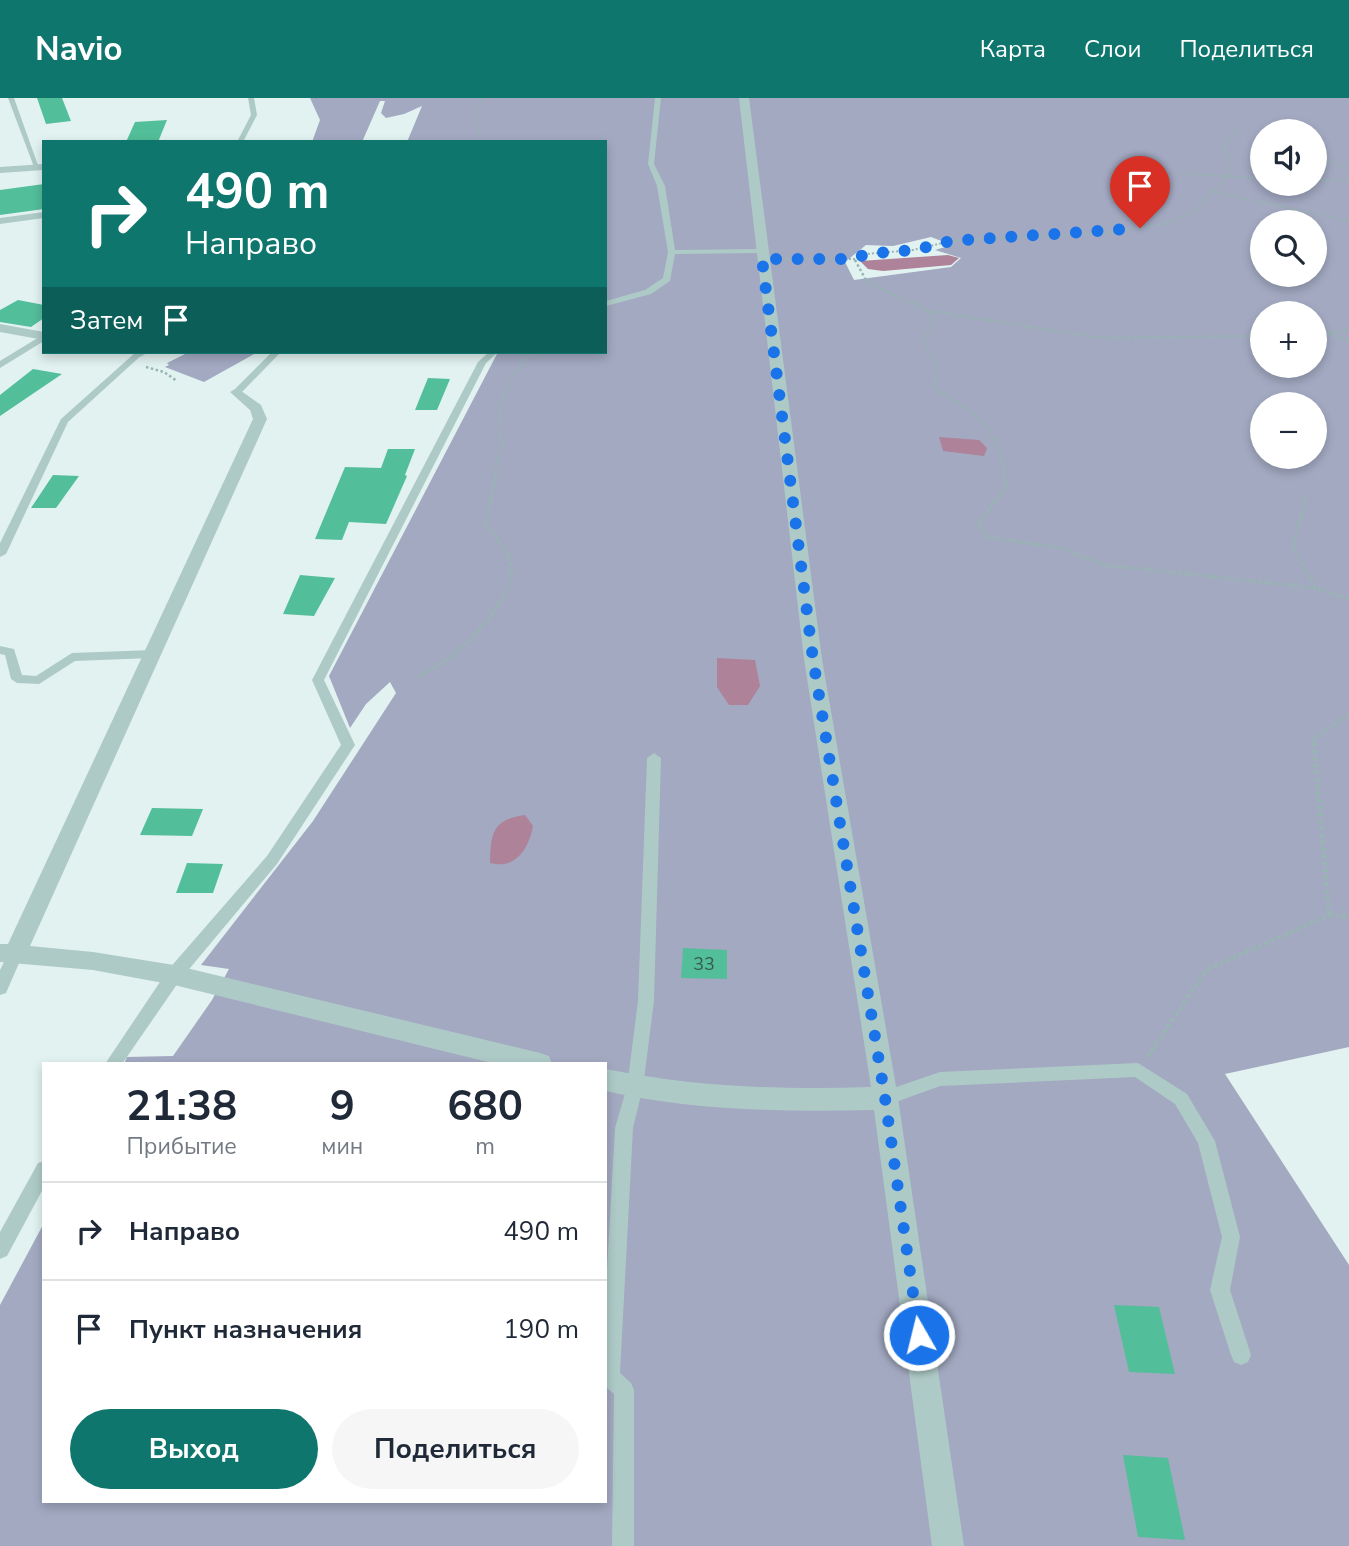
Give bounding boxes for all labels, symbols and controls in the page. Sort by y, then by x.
text: Navio [35,27,122,72]
text: Карта [980,33,1046,65]
text: Слои [1084,33,1141,65]
text: Поделиться [1179,33,1314,65]
map controls [1250,119,1327,469]
button: sound [1250,119,1327,196]
pin [1110,156,1170,228]
text: 490 m [185,158,329,225]
icon: arrive [1121,167,1159,205]
icon: right [70,168,161,259]
button: search [1250,210,1327,287]
text: Направо [185,222,317,265]
icon: arrive [157,301,195,339]
button: + [1250,301,1327,378]
text: Затем [70,303,143,338]
button: − [1250,392,1327,469]
house number: 33 [693,952,715,976]
text: 21:38 [126,1078,237,1135]
text: 9 [330,1078,355,1135]
text: 680 [447,1078,523,1135]
text: Прибытие [126,1131,237,1162]
text: мин [321,1131,363,1162]
text: m [475,1131,495,1162]
icon: right [70,1212,108,1250]
text: Направо [129,1214,240,1249]
text: 490 m [503,1214,579,1249]
position arrow [882,1298,956,1372]
icon: arrive [70,1310,108,1348]
text: Пункт назначения [129,1312,362,1347]
text: 190 m [503,1312,579,1347]
button: Выход [70,1409,318,1489]
button: Поделиться [332,1409,579,1489]

